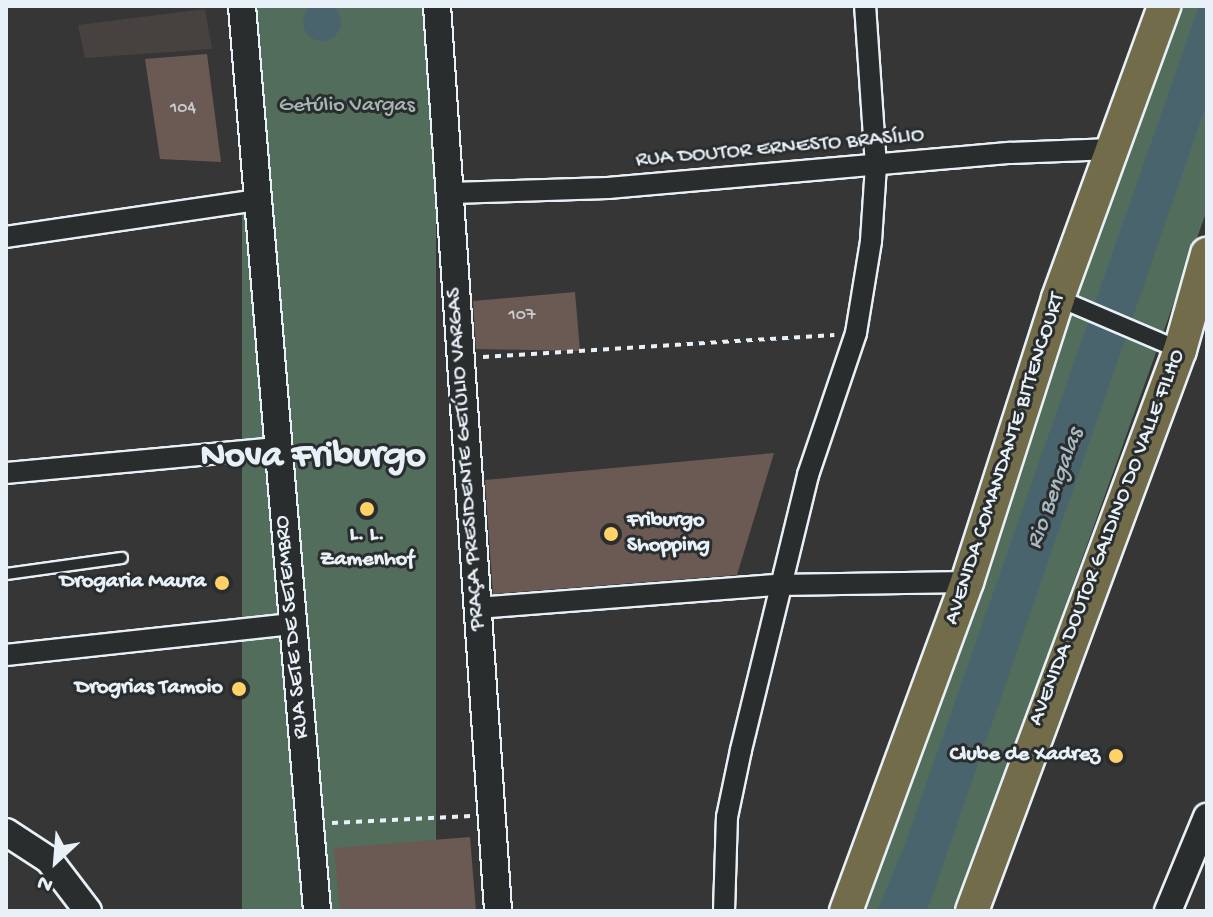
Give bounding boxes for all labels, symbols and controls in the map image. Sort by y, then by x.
park label: Getúlio Vargas [279,94,415,120]
house number: 104 [170,98,196,120]
street label: RUA DOUTOR ERNESTO BRASÍLIO [635,123,925,175]
street label: PRAÇA PRESIDENTE GETÚLIO VARGAS [442,287,492,631]
street label: AVENIDA COMANDANTE BITTENCOURT [940,290,1072,628]
house number: 107 [509,305,535,327]
street label: AVENIDA DOUTOR GALDINO DO VALLE FILHO [1024,346,1192,730]
water label: Rio Bengalas [1021,425,1091,553]
district label: Nova Friburgo [200,435,426,481]
marker: L. L. Zamenhof [358,500,376,518]
place label: Friburgo Shopping [627,508,710,560]
street label: RUA SETE DE SETEMBRO [270,514,316,740]
place label: L. L. Zamenhof [320,522,414,574]
marker: Friburgo Shopping [602,525,620,543]
place label: Drogaria Maura [60,570,206,596]
marker: Drogaria Maura [213,574,231,592]
place label: Drogrias Tamoio [75,676,223,702]
marker: Drogrias Tamoio [230,680,248,698]
place label: Clube de Xadrez [950,743,1100,769]
marker: Clube de Xadrez [1107,747,1125,765]
north arrow [16,821,96,901]
text: N [33,868,58,897]

